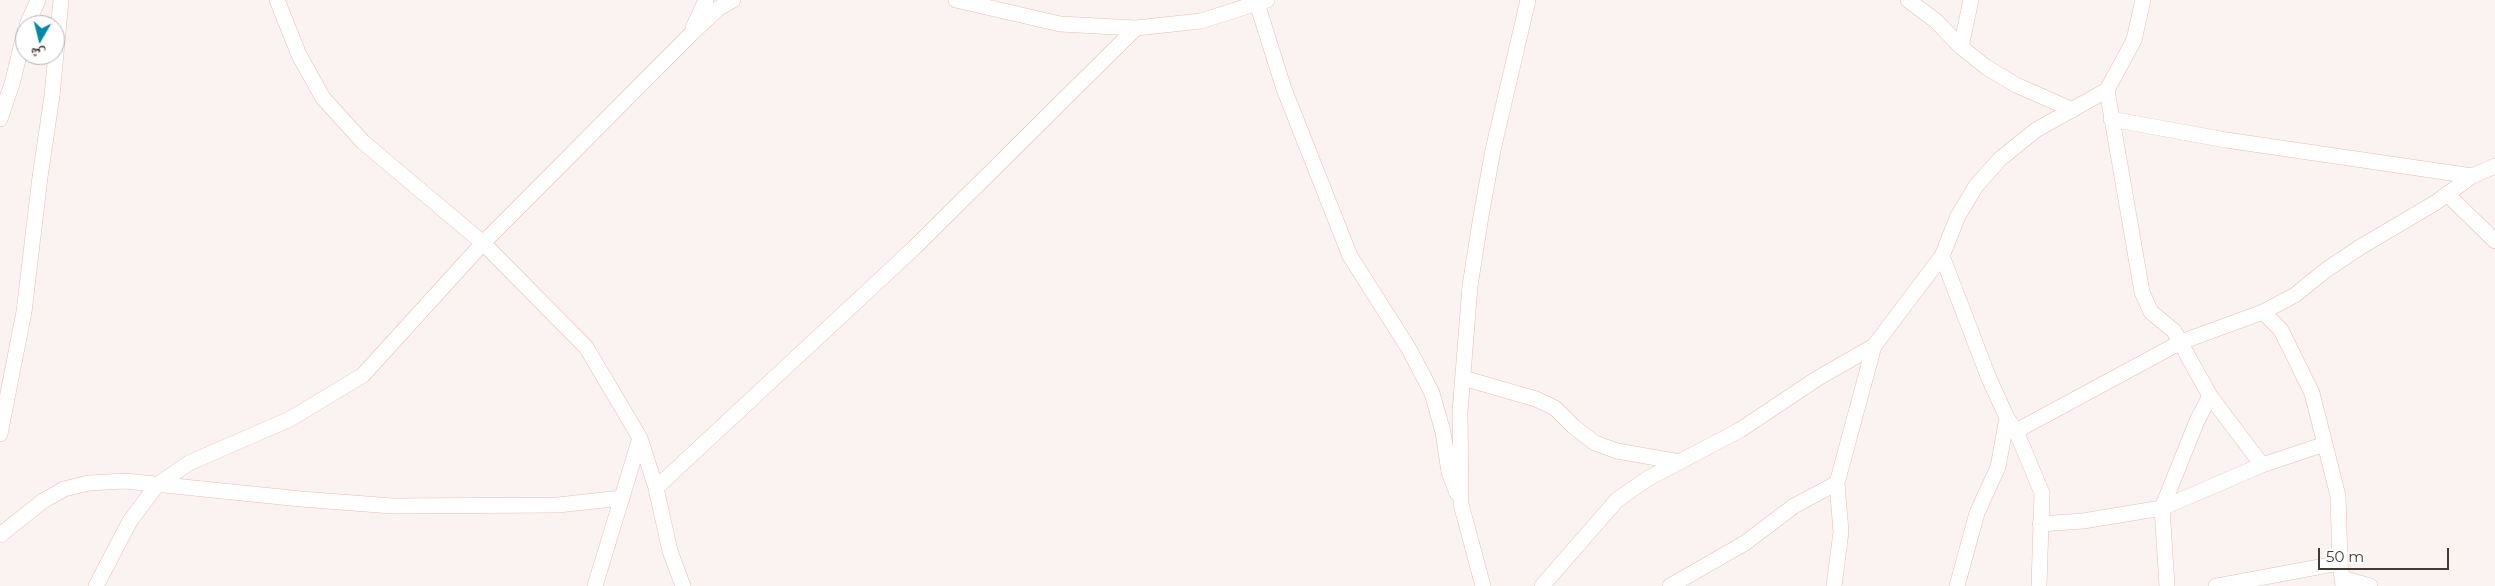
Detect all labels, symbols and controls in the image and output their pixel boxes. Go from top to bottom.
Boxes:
north arrow [15,15,65,65]
text: ش [29,44,47,64]
scale bar [2320,538,2451,570]
text: 50 m [2326,547,2364,566]

